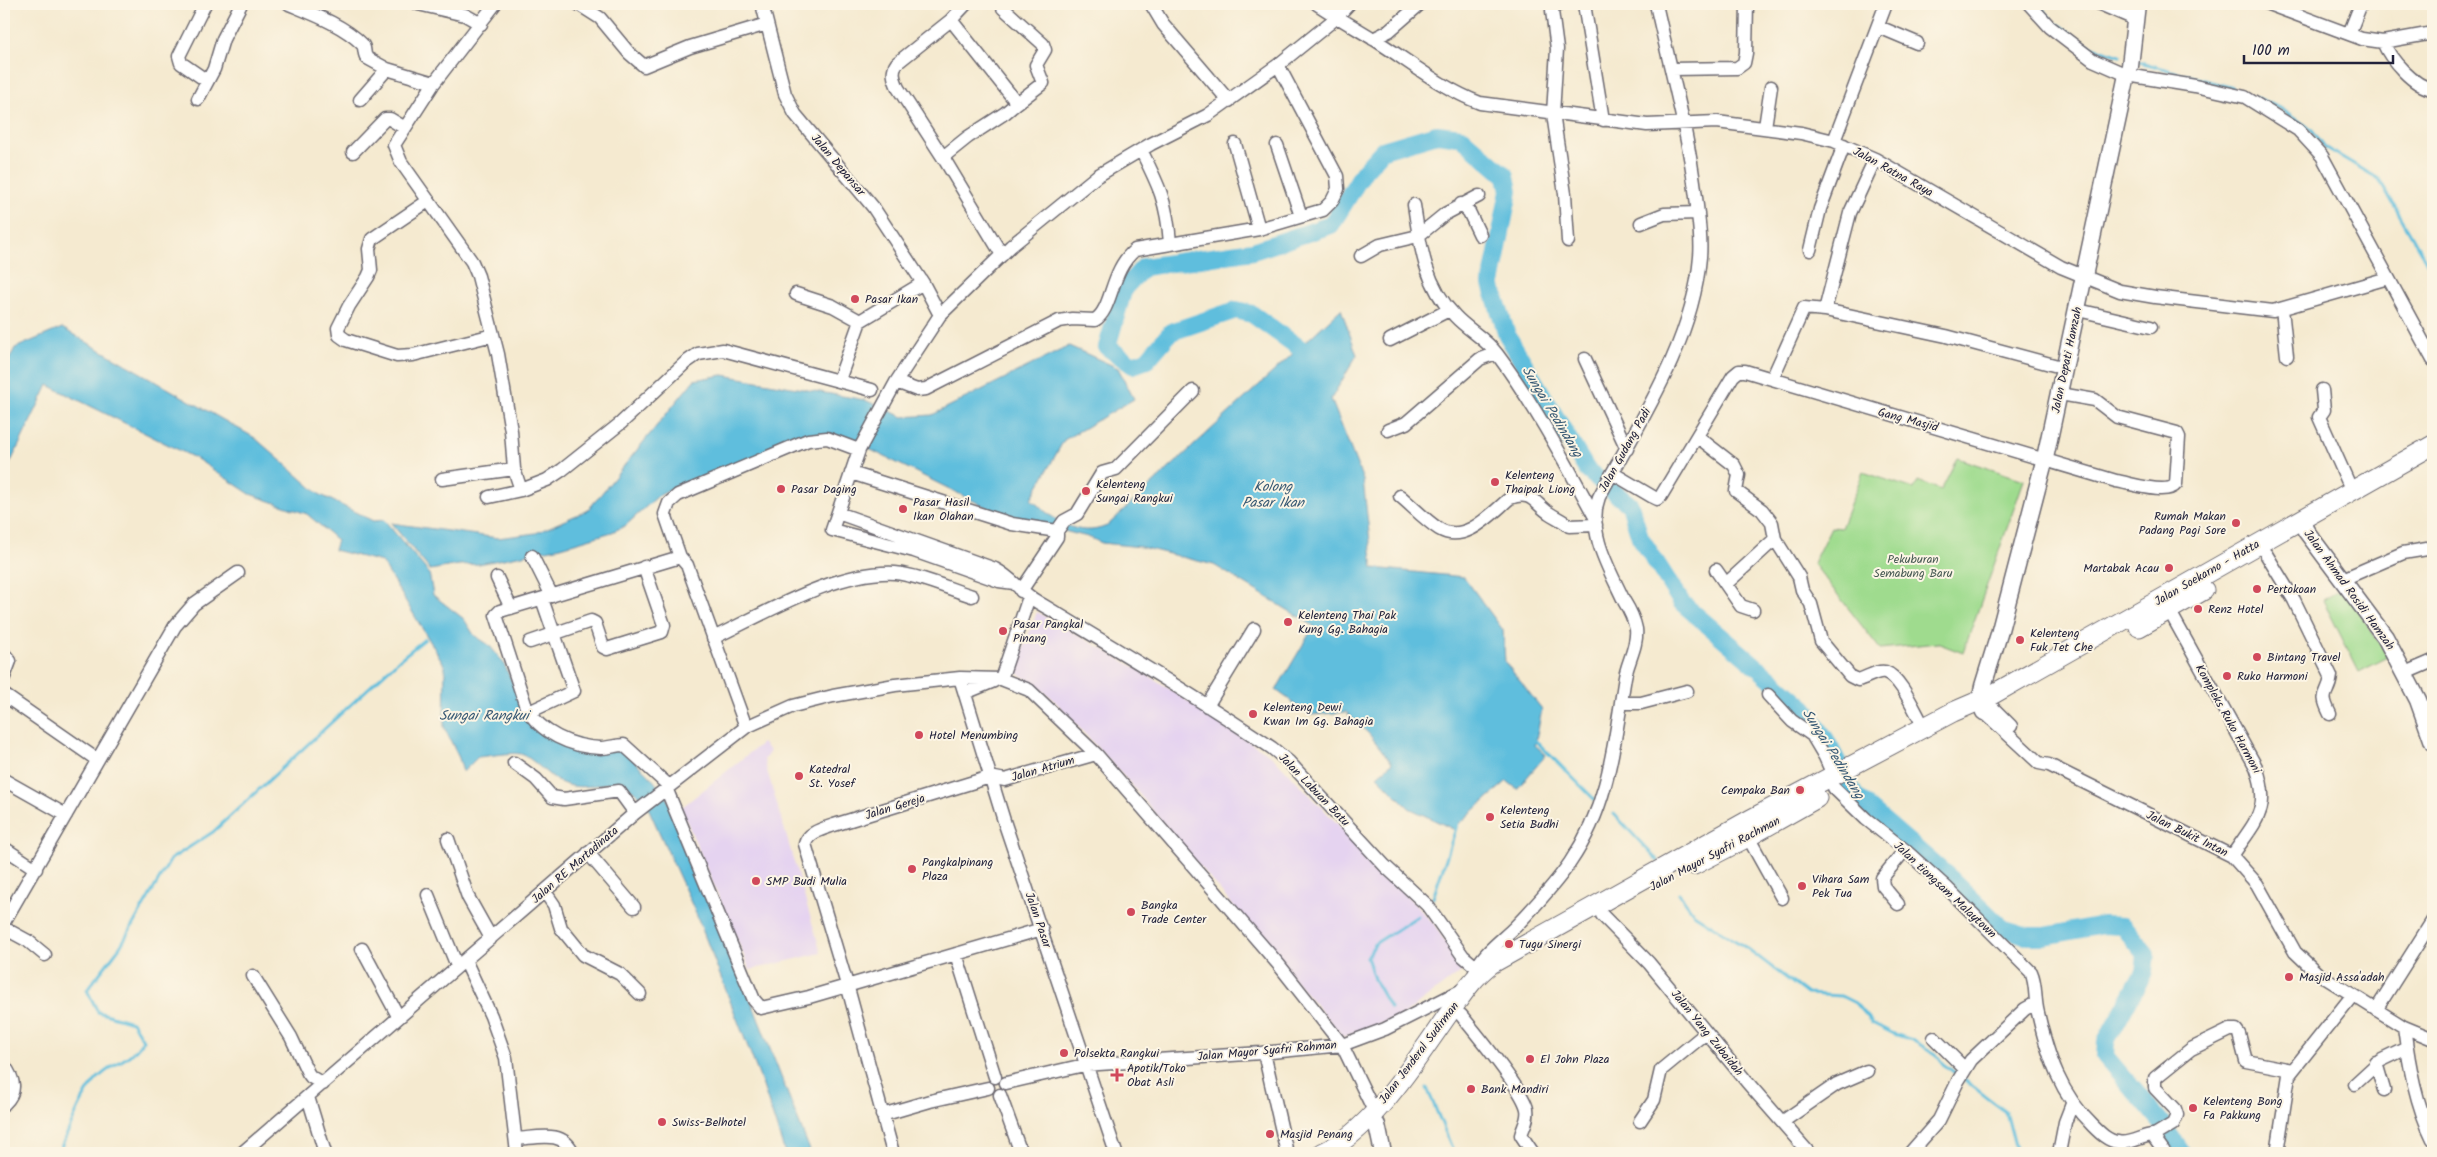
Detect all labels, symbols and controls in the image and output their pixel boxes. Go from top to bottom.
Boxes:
scale bar [2244,32,2393,64]
text: 100 m [2252,39,2290,63]
street label: Jalan Depansar [806,130,871,201]
street label: Jalan Ratna Raya [1849,142,1937,202]
place label: Pasar Ikan [865,290,918,309]
marker: Pasar Ikan [849,293,861,305]
street label: Jalan Depati Hamzah [2046,305,2088,415]
water label: Sungai Pedindang [1516,362,1589,463]
street label: Jalan Gudang Padi [1594,403,1657,496]
street label: Gang Masjid [1876,403,1941,437]
place label: Kelenteng Thaipak Liong [1505,466,1575,499]
place label: Kelenteng Sungai Rangkui [1096,475,1174,508]
water label: Kolong Pasar Ikan [1242,476,1305,514]
marker: Kelenteng Thaipak Liong [1489,476,1501,488]
place label: Pasar Daging [791,480,857,499]
marker: Pasar Daging [775,483,787,495]
marker: Kelenteng Sungai Rangkui [1080,485,1092,497]
place label: Pasar Hasil Ikan Olahan [913,493,974,526]
marker: Pasar Hasil Ikan Olahan [897,503,909,515]
place label: Rumah Makan Padang Pagi Sore [2139,507,2227,540]
marker: Rumah Makan Padang Pagi Sore [2230,517,2242,529]
street label: Jalan Ahmad Rosidi Hamzah [2299,526,2399,654]
street label: Jalan Soekarno - Hatta [2151,535,2264,611]
park label: Pekuburan Semabung Baru [1874,550,1953,583]
place label: Martabak Acau [2083,559,2159,578]
marker: Martabak Acau [2163,562,2175,574]
place label: Pertokoan [2267,580,2316,599]
marker: Pertokoan [2251,583,2263,595]
place label: Renz Hotel [2208,600,2263,619]
marker: Renz Hotel [2192,603,2204,615]
place label: Kelenteng Thai Pak Kung Gg. Bahagia [1298,606,1396,639]
place label: Pasar Pangkal Pinang [1013,615,1083,648]
marker: Kelenteng Thai Pak Kung Gg. Bahagia [1282,616,1294,628]
place label: Kelenteng Fuk Tet Che [2030,624,2093,657]
marker: Pasar Pangkal Pinang [997,625,1009,637]
marker: Kelenteng Fuk Tet Che [2014,634,2026,646]
place label: Bintang Travel [2267,648,2341,667]
marker: Bintang Travel [2251,651,2263,663]
street label: Kompleks Ruko Harmoni [2190,661,2266,778]
place label: Ruko Harmoni [2237,667,2309,686]
marker: Ruko Harmoni [2221,670,2233,682]
place label: Kelenteng Dewi Kwan Im Gg. Bahagia [1263,698,1374,731]
water label: Sungai Pedindang [1796,704,1870,805]
water label: Sungai Rangkui [439,705,531,727]
marker: Kelenteng Dewi Kwan Im Gg. Bahagia [1247,708,1259,720]
place label: Hotel Menumbing [929,726,1018,745]
marker: Hotel Menumbing [913,729,925,741]
street label: Jalan Labuan Batu [1274,749,1354,831]
street label: Jalan Atrium [1009,751,1077,787]
place label: Katedral St. Yosef [809,760,857,793]
marker: Katedral St. Yosef [793,770,805,782]
place label: Cempaka Ban [1721,781,1790,800]
marker: Cempaka Ban [1794,784,1806,796]
street label: Jalan Gereja [863,789,928,825]
place label: Kelenteng Setia Budhi [1500,801,1560,834]
street label: Jalan Bukit Intan [2143,806,2231,862]
marker: Kelenteng Setia Budhi [1484,811,1496,823]
street label: Jalan Mayor Syafri Rachman [1646,811,1784,897]
street label: Jalan RE Martadinata [527,821,623,908]
street label: Jalan tiongsam Malaytown [1889,837,2001,943]
place label: Pangkalpinang Plaza [922,853,993,886]
marker: Pangkalpinang Plaza [906,863,918,875]
place label: Vihara Sam Pek Tua [1812,870,1870,903]
place label: SMP Budi Mulia [766,872,847,891]
marker: SMP Budi Mulia [750,875,762,887]
marker: Vihara Sam Pek Tua [1796,880,1808,892]
street label: Jalan Pasar [1020,890,1057,951]
place label: Bangka Trade Center [1141,896,1207,929]
marker: Bangka Trade Center [1125,906,1137,918]
place label: Tugu Sinergi [1519,935,1582,954]
marker: Tugu Sinergi [1503,938,1515,950]
place label: Masjid Assa'adah [2299,968,2384,987]
marker: Masjid Assa'adah [2283,971,2295,983]
street label: Jalan Yang Zubaidah [1666,986,1748,1080]
street label: Jalan Jenderal Sudirman [1374,998,1464,1108]
street label: Jalan Mayor Syafri Rahman [1196,1035,1338,1067]
place label: Polsekta Rangkui [1074,1044,1160,1063]
marker: Polsekta Rangkui [1058,1047,1070,1059]
place label: El John Plaza [1540,1050,1610,1069]
marker: El John Plaza [1524,1053,1536,1065]
place label: Apotik/Toko Obat Asli [1127,1059,1186,1092]
marker: Apotik/Toko Obat Asli [1111,1069,1123,1081]
place label: Bank Mandiri [1481,1080,1549,1099]
marker: Bank Mandiri [1465,1083,1477,1095]
place label: Kelenteng Bong Fa Pakkung [2203,1092,2283,1125]
marker: Kelenteng Bong Fa Pakkung [2187,1102,2199,1114]
place label: Swiss-Belhotel [672,1113,746,1132]
marker: Swiss-Belhotel [656,1116,668,1128]
place label: Masjid Penang [1280,1125,1353,1144]
marker: Masjid Penang [1264,1128,1276,1140]

